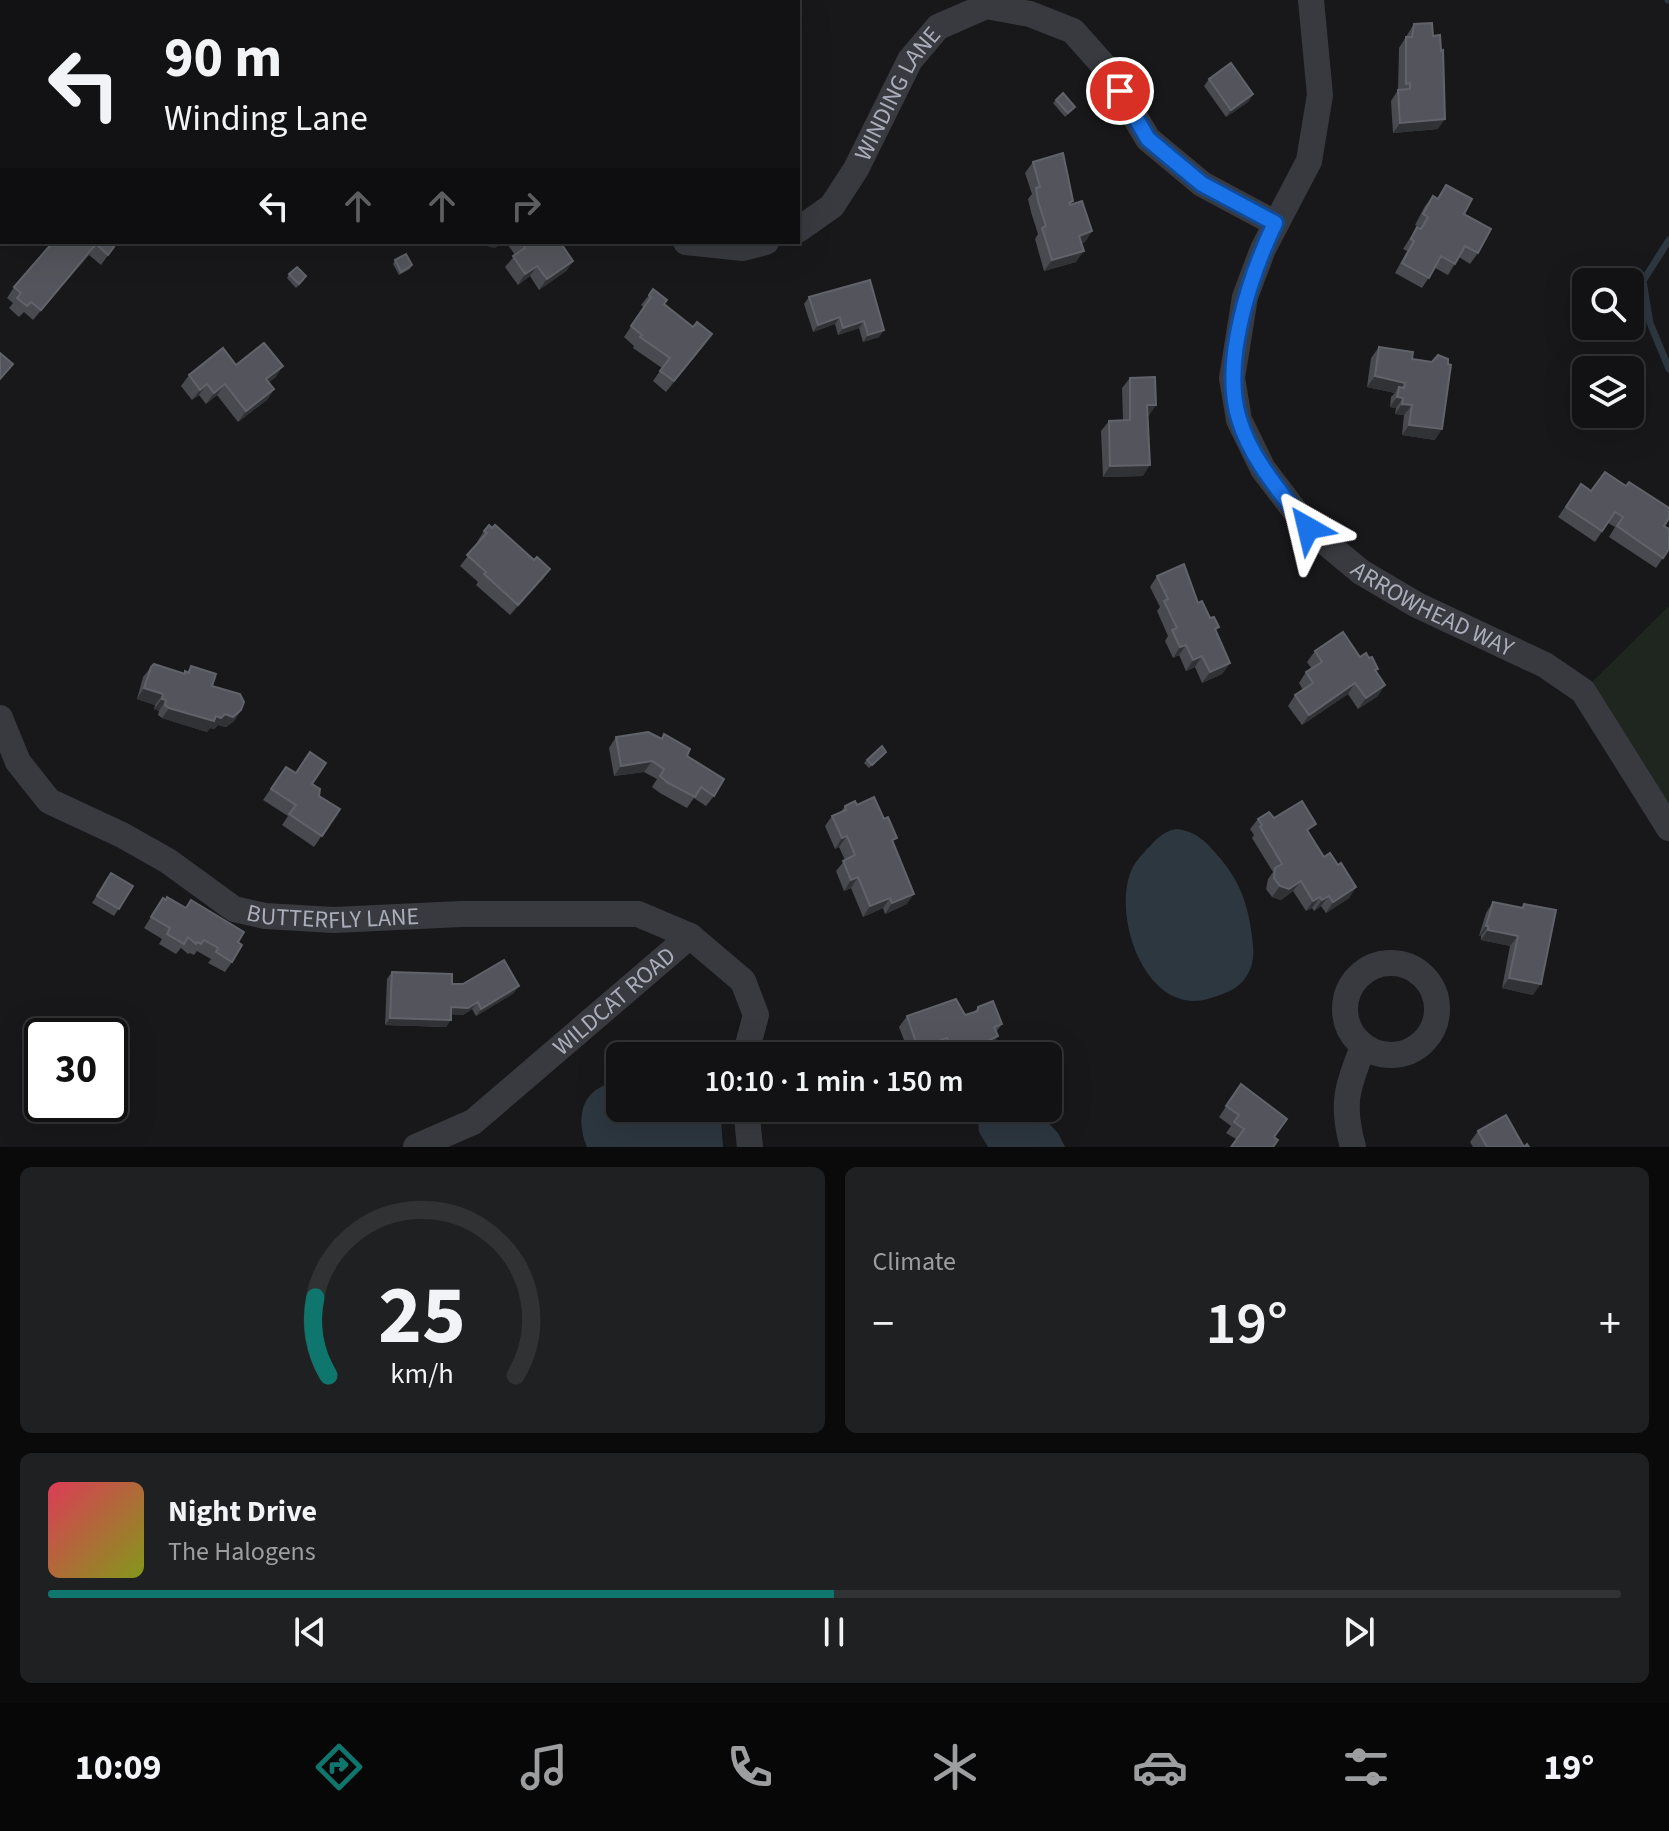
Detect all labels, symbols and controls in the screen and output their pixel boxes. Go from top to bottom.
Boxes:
street label: WINDING LANE [845,18,949,167]
text: 90 m [164,19,282,98]
icon: left [32,32,136,136]
pin [1086,57,1154,125]
icon: arrive [1098,69,1142,113]
text: Winding Lane [164,93,368,144]
icon: left [252,184,296,228]
icon: ahead [336,184,380,228]
icon: ahead [420,184,464,228]
icon: right [504,184,548,228]
map controls [1572,268,1644,428]
button: search [1572,268,1644,340]
button: layers [1572,356,1644,428]
position arrow [1266,486,1350,570]
street label: ARROWHEAD WAY [1343,553,1520,666]
street label: BUTTERFLY LANE [243,895,420,938]
street label: WILDCAT ROAD [545,938,683,1064]
speed limit sign: 30 [24,1018,128,1122]
text: 10:10 · 1 min · 150 m [704,1060,964,1103]
text: Climate [873,1243,956,1280]
text: 25 [378,1257,466,1375]
text: 19° [1206,1282,1288,1367]
text: − [873,1293,894,1356]
text: + [1599,1293,1621,1356]
text: km/h [391,1354,454,1394]
text: Night Drive [168,1490,317,1533]
text: The Halogens [168,1533,316,1570]
icon: previous [288,1610,332,1654]
icon: pause [812,1610,856,1654]
icon: next [1337,1610,1381,1654]
icon: directions [311,1739,367,1795]
icon: music [516,1739,572,1795]
icon: phone [722,1739,778,1795]
icon: climate [927,1739,983,1795]
icon: car [1132,1739,1188,1795]
icon: filters [1338,1739,1394,1795]
text: 10:09 [75,1742,162,1793]
text: 19° [1543,1742,1594,1793]

